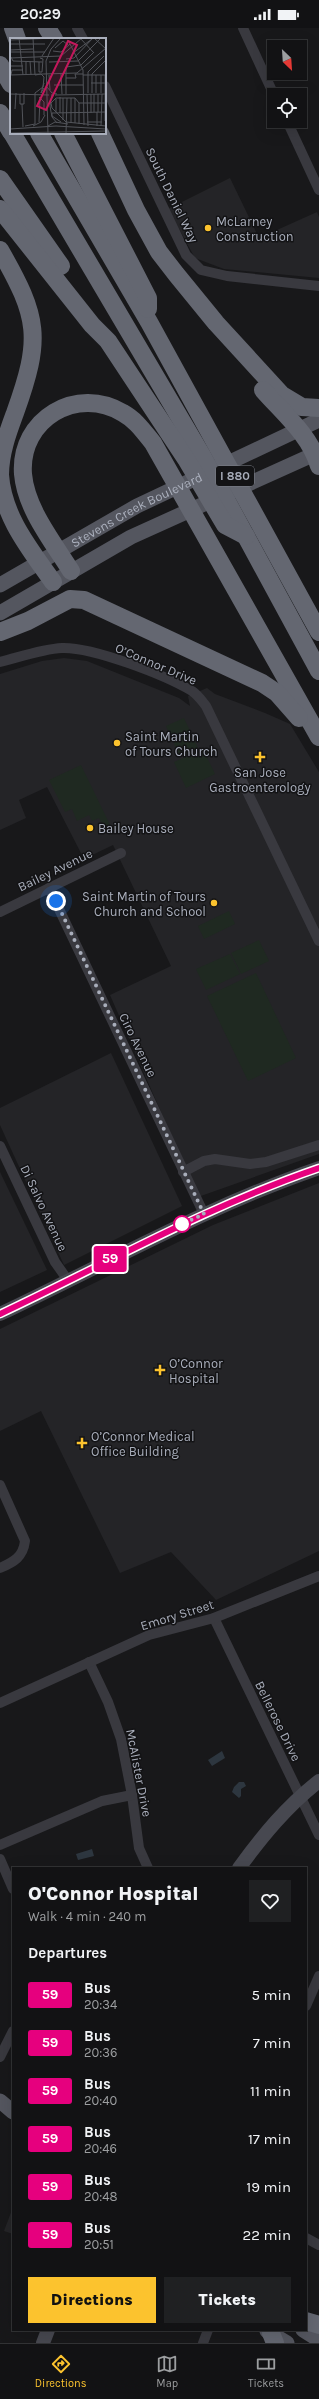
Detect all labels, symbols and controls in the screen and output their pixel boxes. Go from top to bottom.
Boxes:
text: 20:29 [20,5,61,23]
inset map [10,38,106,134]
north arrow [267,40,307,80]
map controls [267,40,307,128]
button: locate [267,88,307,128]
street label: South Daniel Way [142,145,202,245]
place label: McLarney Construction [216,214,294,244]
marker: McLarney Construction [203,223,213,233]
road number: I 880 [216,466,254,486]
street label: Stevens Creek Boulevard [68,469,204,550]
street label: O’Connor Drive [113,640,199,688]
place label: Saint Martin of Tours Church [125,729,218,759]
marker: Saint Martin of Tours Church [112,738,122,748]
marker: San Jose Gastroenterology [254,751,266,763]
place label: San Jose Gastroenterology [209,765,311,795]
place label: Bailey House [98,821,174,836]
marker: Bailey House [85,823,95,833]
street label: Bailey Avenue [15,845,95,895]
place label: Saint Martin of Tours Church and School [82,889,206,919]
your location [46,891,66,911]
marker: Saint Martin of Tours Church and School [209,898,219,908]
street label: Ciro Avenue [116,1010,160,1080]
street label: Di Salvo Avenue [17,1162,71,1254]
unlabelled marker [173,1215,191,1233]
line badge: 59 [92,1246,128,1272]
text: 59 [102,1250,118,1267]
place label: O’Connor Hospital [169,1356,223,1386]
marker: O’Connor Hospital [154,1364,166,1376]
place label: O’Connor Medical Office Building [91,1429,195,1459]
marker: O’Connor Medical Office Building [76,1437,88,1449]
street label: Emory Street [138,1597,216,1633]
street label: Bellerose Drive [252,1678,304,1764]
street label: McAlister Drive [123,1728,155,1819]
button: heart [249,1880,291,1922]
text: O'Connor Hospital [28,1883,199,1905]
text: Walk · 4 min · 240 m [28,1909,146,1924]
text: Departures [28,1944,107,1962]
text: Bus [84,1979,111,1997]
text: 59 [42,1986,58,2003]
text: 5 min [251,1986,291,2004]
text: 20:34 [84,1997,117,2012]
text: Bus [84,2027,111,2045]
text: 59 [42,2034,58,2051]
text: 7 min [253,2034,291,2052]
text: 20:36 [84,2045,117,2060]
text: Bus [84,2075,111,2093]
text: 59 [42,2082,58,2099]
text: 11 min [250,2082,291,2100]
text: 20:40 [84,2093,117,2108]
text: Bus [84,2123,111,2141]
text: 59 [42,2130,58,2147]
text: 17 min [248,2130,291,2148]
text: 20:46 [84,2141,117,2156]
text: Bus [84,2171,111,2189]
text: 59 [42,2178,58,2195]
text: 19 min [246,2178,291,2196]
text: 20:48 [84,2189,118,2204]
text: Bus [84,2219,111,2237]
text: 59 [42,2226,58,2243]
text: 22 min [242,2226,291,2244]
text: 20:51 [84,2237,114,2252]
button: Directions [28,2277,156,2323]
button: Tickets [164,2277,291,2323]
tab: Directions [35,2353,87,2390]
tab: Map [156,2353,178,2390]
tab: Tickets [248,2353,284,2390]

